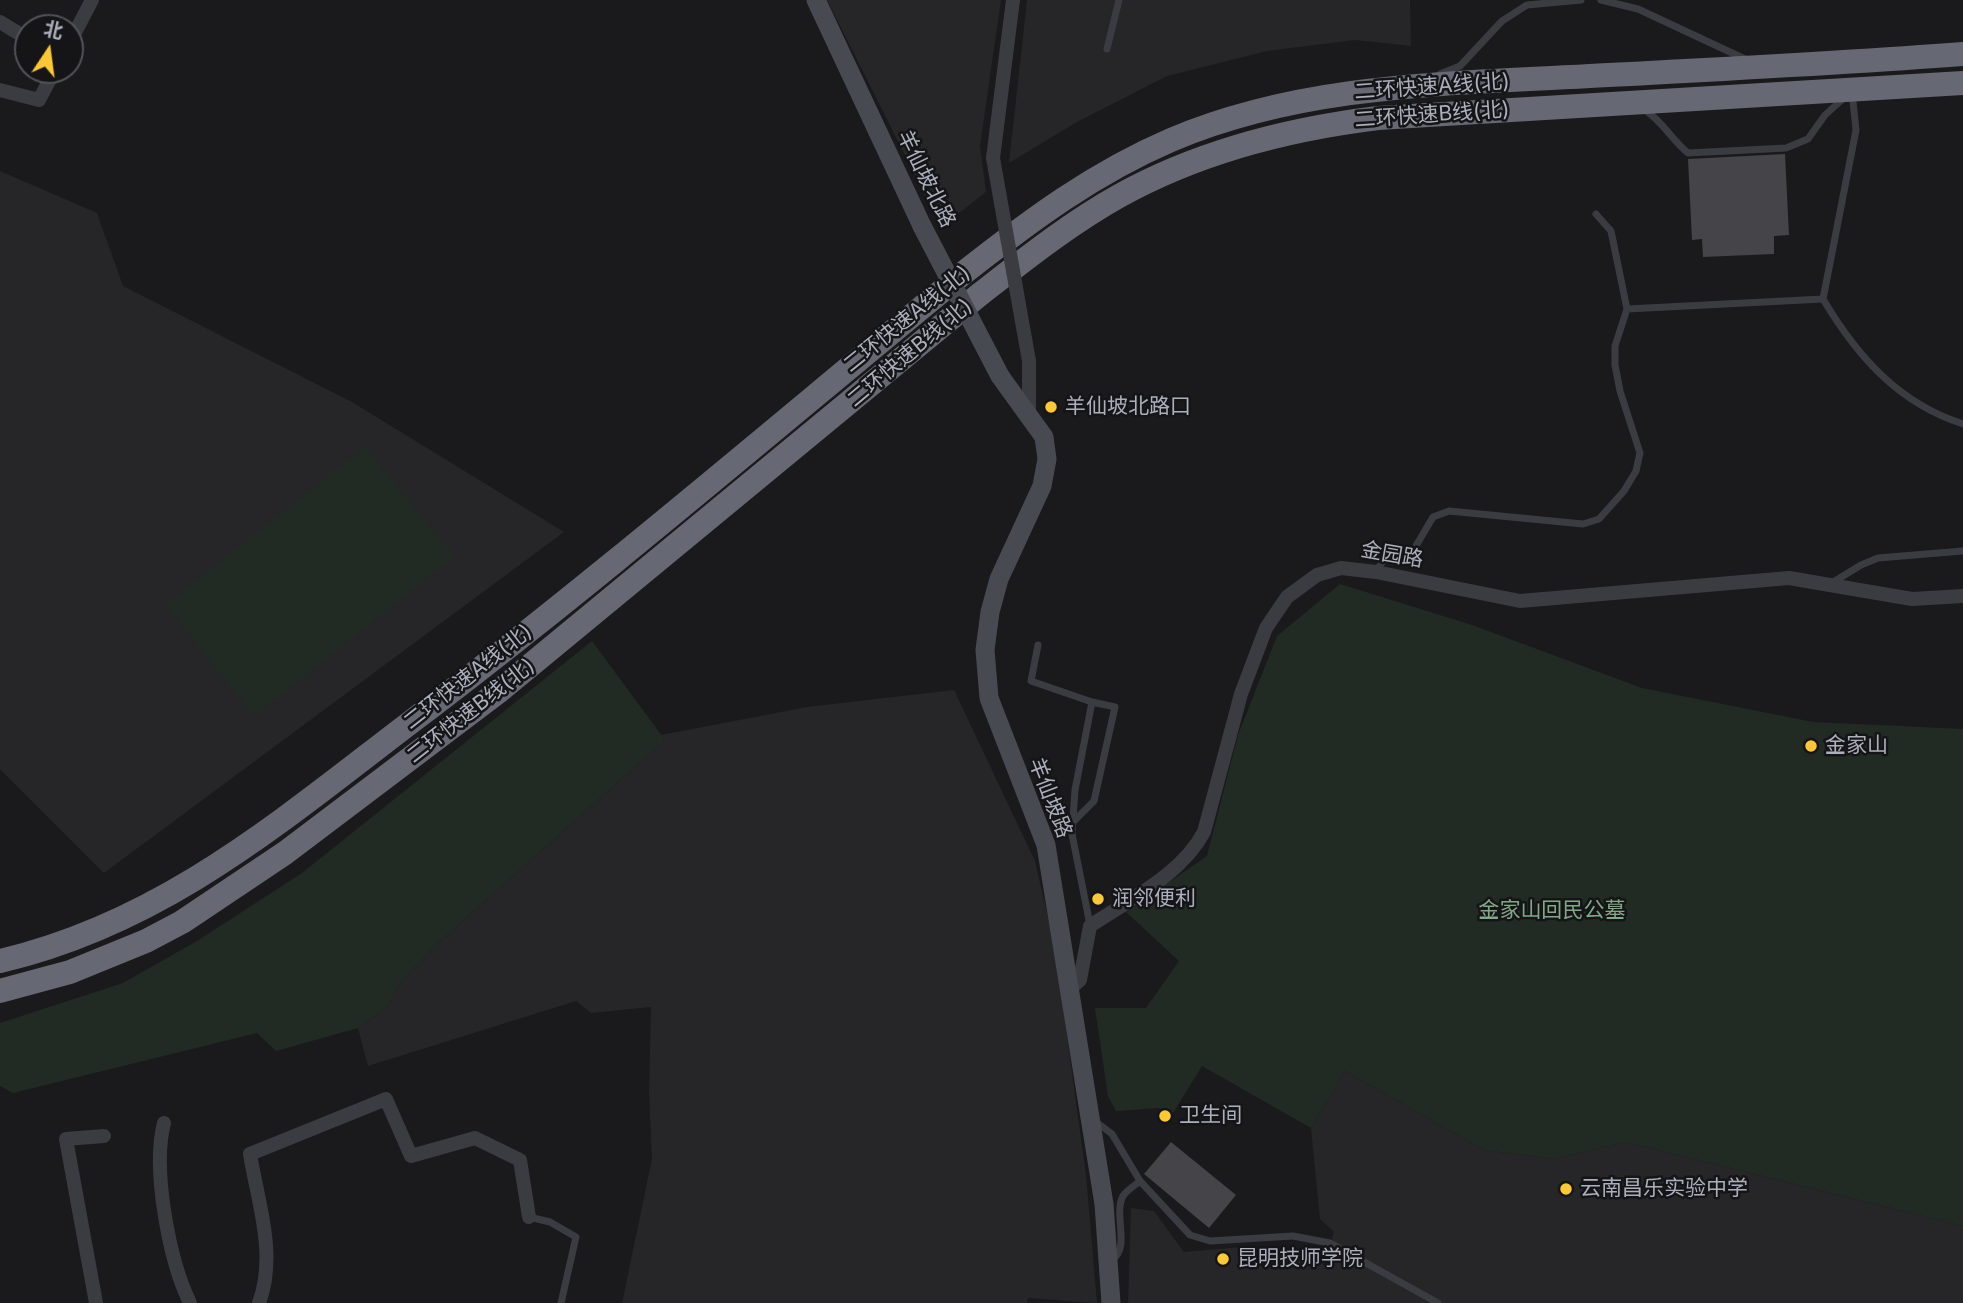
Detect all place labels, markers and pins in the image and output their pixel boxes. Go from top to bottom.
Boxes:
place label: 羊仙坡北路口 [1065,394,1191,420]
marker: 羊仙坡北路口 [1043,399,1059,415]
place label: 金家山 [1825,733,1888,759]
marker: 金家山 [1803,738,1819,754]
place label: 润邻便利 [1112,886,1196,912]
marker: 润邻便利 [1090,891,1106,907]
place label: 卫生间 [1179,1103,1242,1129]
marker: 卫生间 [1157,1108,1173,1124]
place label: 云南昌乐实验中学 [1580,1176,1748,1202]
marker: 云南昌乐实验中学 [1558,1181,1574,1197]
place label: 昆明技师学院 [1237,1246,1363,1272]
marker: 昆明技师学院 [1215,1251,1231,1267]

